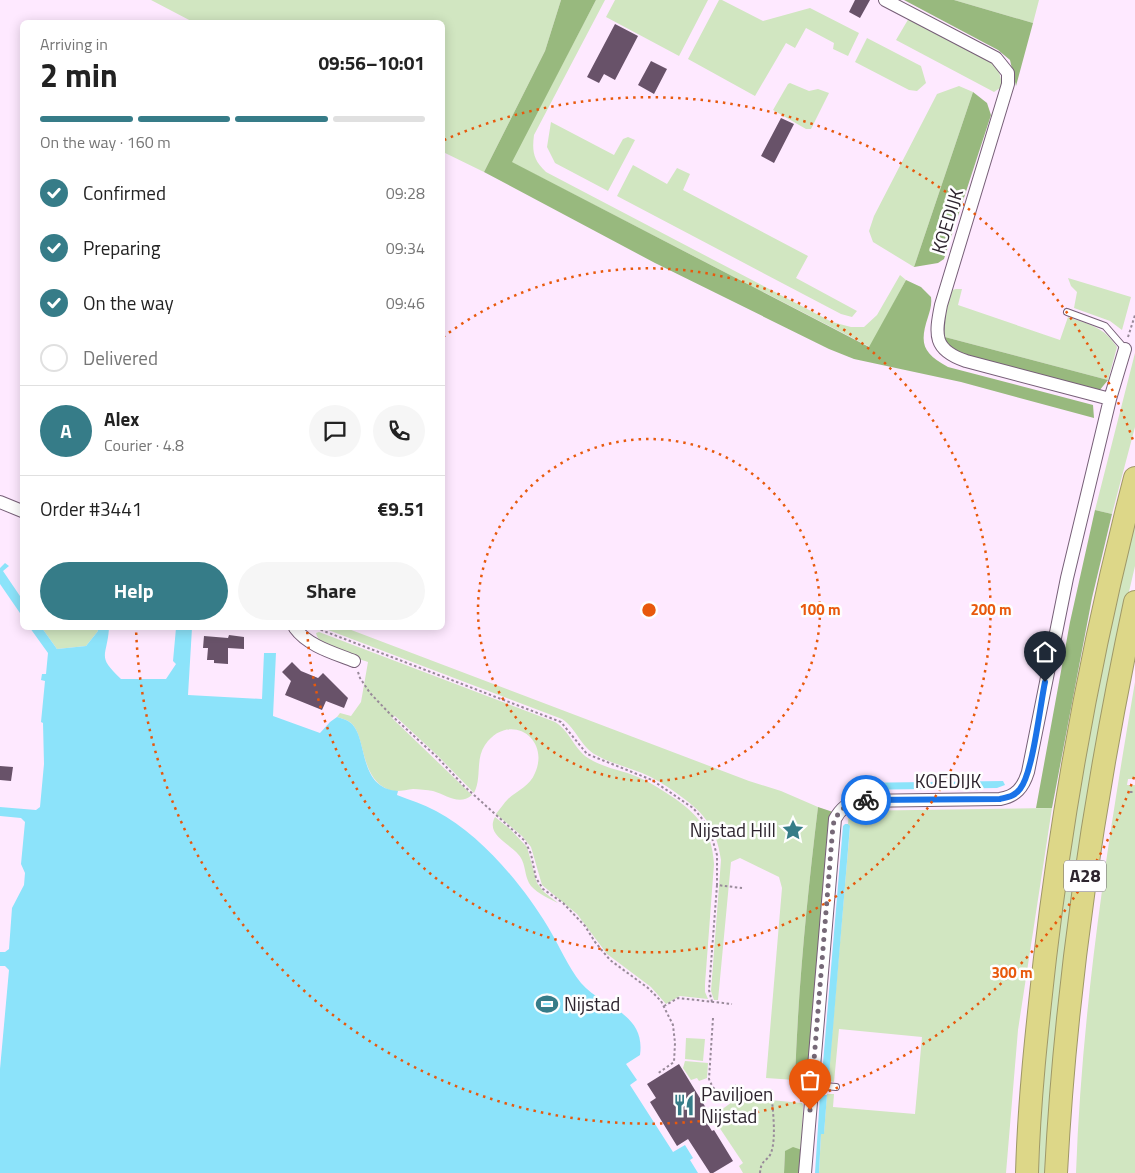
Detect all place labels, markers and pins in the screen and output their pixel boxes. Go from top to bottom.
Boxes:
centre of rings [640,601,658,619]
pin [1024,631,1066,682]
place label: Nijstad Hill [690,815,776,844]
place icon: Nijstad Hill [780,817,806,843]
place label: Nijstad [564,989,620,1018]
sports icon: Nijstad [534,991,560,1017]
pin [789,1059,831,1110]
place label: Paviljoen Nijstad [701,1079,773,1130]
restaurant icon: Paviljoen Nijstad [671,1092,697,1118]

